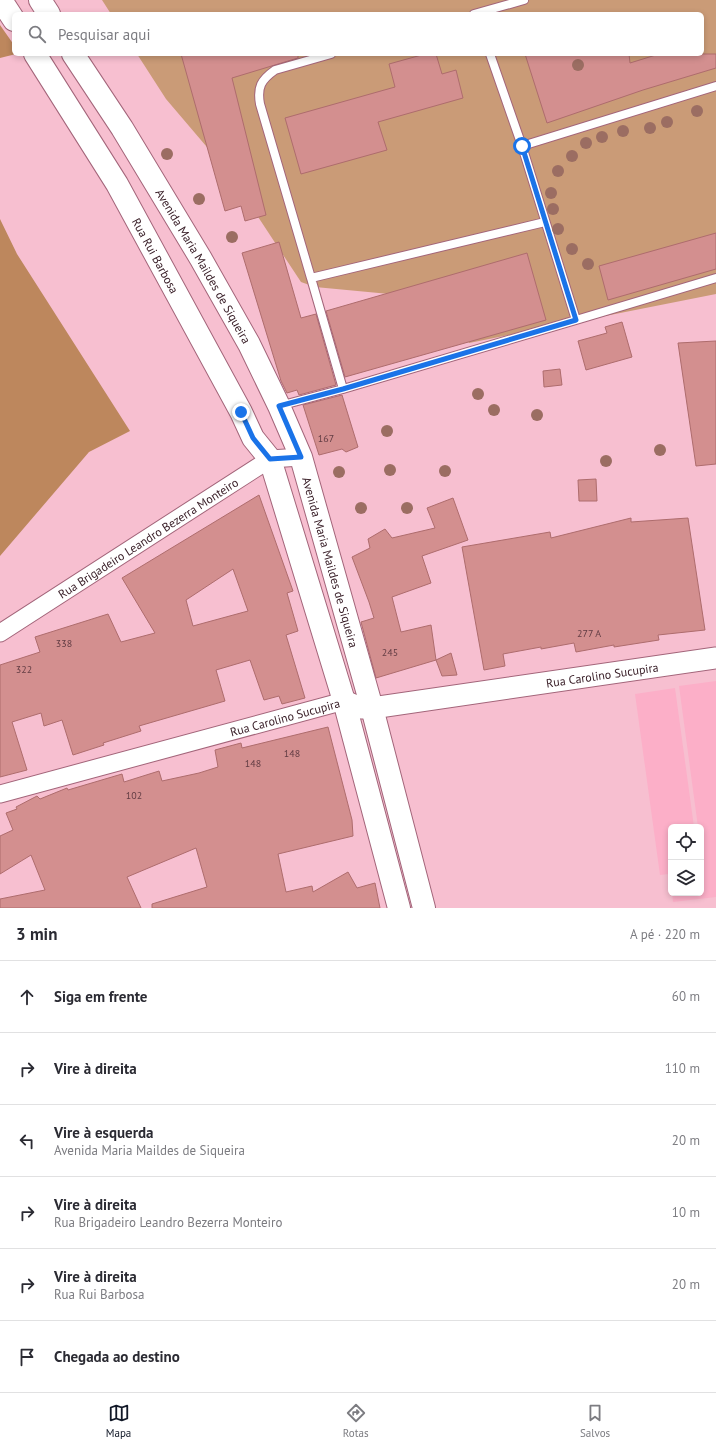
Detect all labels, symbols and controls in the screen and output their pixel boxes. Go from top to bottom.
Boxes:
search box [12,12,704,56]
icon: search [26,23,48,45]
text: Pesquisar aqui [58,25,150,44]
route start [513,137,531,155]
street label: Avenida Maria Maildes de Siqueira [153,186,255,346]
street label: Rua Rui Barbosa [129,215,182,296]
route end [232,403,250,421]
house number: 167 [318,432,334,445]
street label: Rua Brigadeiro Leandro Bezerra Monteiro [55,474,241,601]
street label: Avenida Maria Maildes de Siqueira [299,475,362,649]
house number: 277 A [577,627,601,640]
house number: 338 [56,637,72,650]
house number: 245 [382,646,398,659]
street label: Rua Carolino Sucupira [545,659,659,690]
house number: 322 [16,663,32,676]
street label: Rua Carolino Sucupira [228,695,341,739]
house number: 148 [284,747,300,760]
house number: 148 [245,757,261,770]
house number: 102 [126,789,142,802]
map controls [668,824,704,896]
button: locate [668,824,704,860]
button: layers [668,860,704,896]
text: 3 min [16,923,57,945]
text: A pé · 220 m [630,926,700,943]
icon: ahead [16,986,38,1008]
text: Siga em frente [54,987,147,1006]
text: 60 m [672,988,700,1005]
icon: right [16,1058,38,1080]
text: Vire à direita [54,1059,137,1078]
text: 110 m [665,1060,700,1077]
text: Vire à esquerda [54,1123,153,1142]
icon: left [16,1130,38,1152]
text: 20 m [672,1132,700,1149]
text: Avenida Maria Maildes de Siqueira [54,1142,245,1159]
text: Vire à direita [54,1195,137,1214]
icon: right [16,1202,38,1224]
text: 10 m [672,1204,700,1221]
text: Rua Brigadeiro Leandro Bezerra Monteiro [54,1214,283,1231]
text: Vire à direita [54,1267,137,1286]
icon: right [16,1274,38,1296]
text: 20 m [672,1276,700,1293]
text: Rua Rui Barbosa [54,1286,144,1303]
icon: arrive [16,1346,38,1368]
text: Chegada ao destino [54,1347,180,1366]
tab: Mapa [106,1402,131,1440]
tab: Rotas [343,1402,369,1440]
tab: Salvos [580,1402,610,1440]

